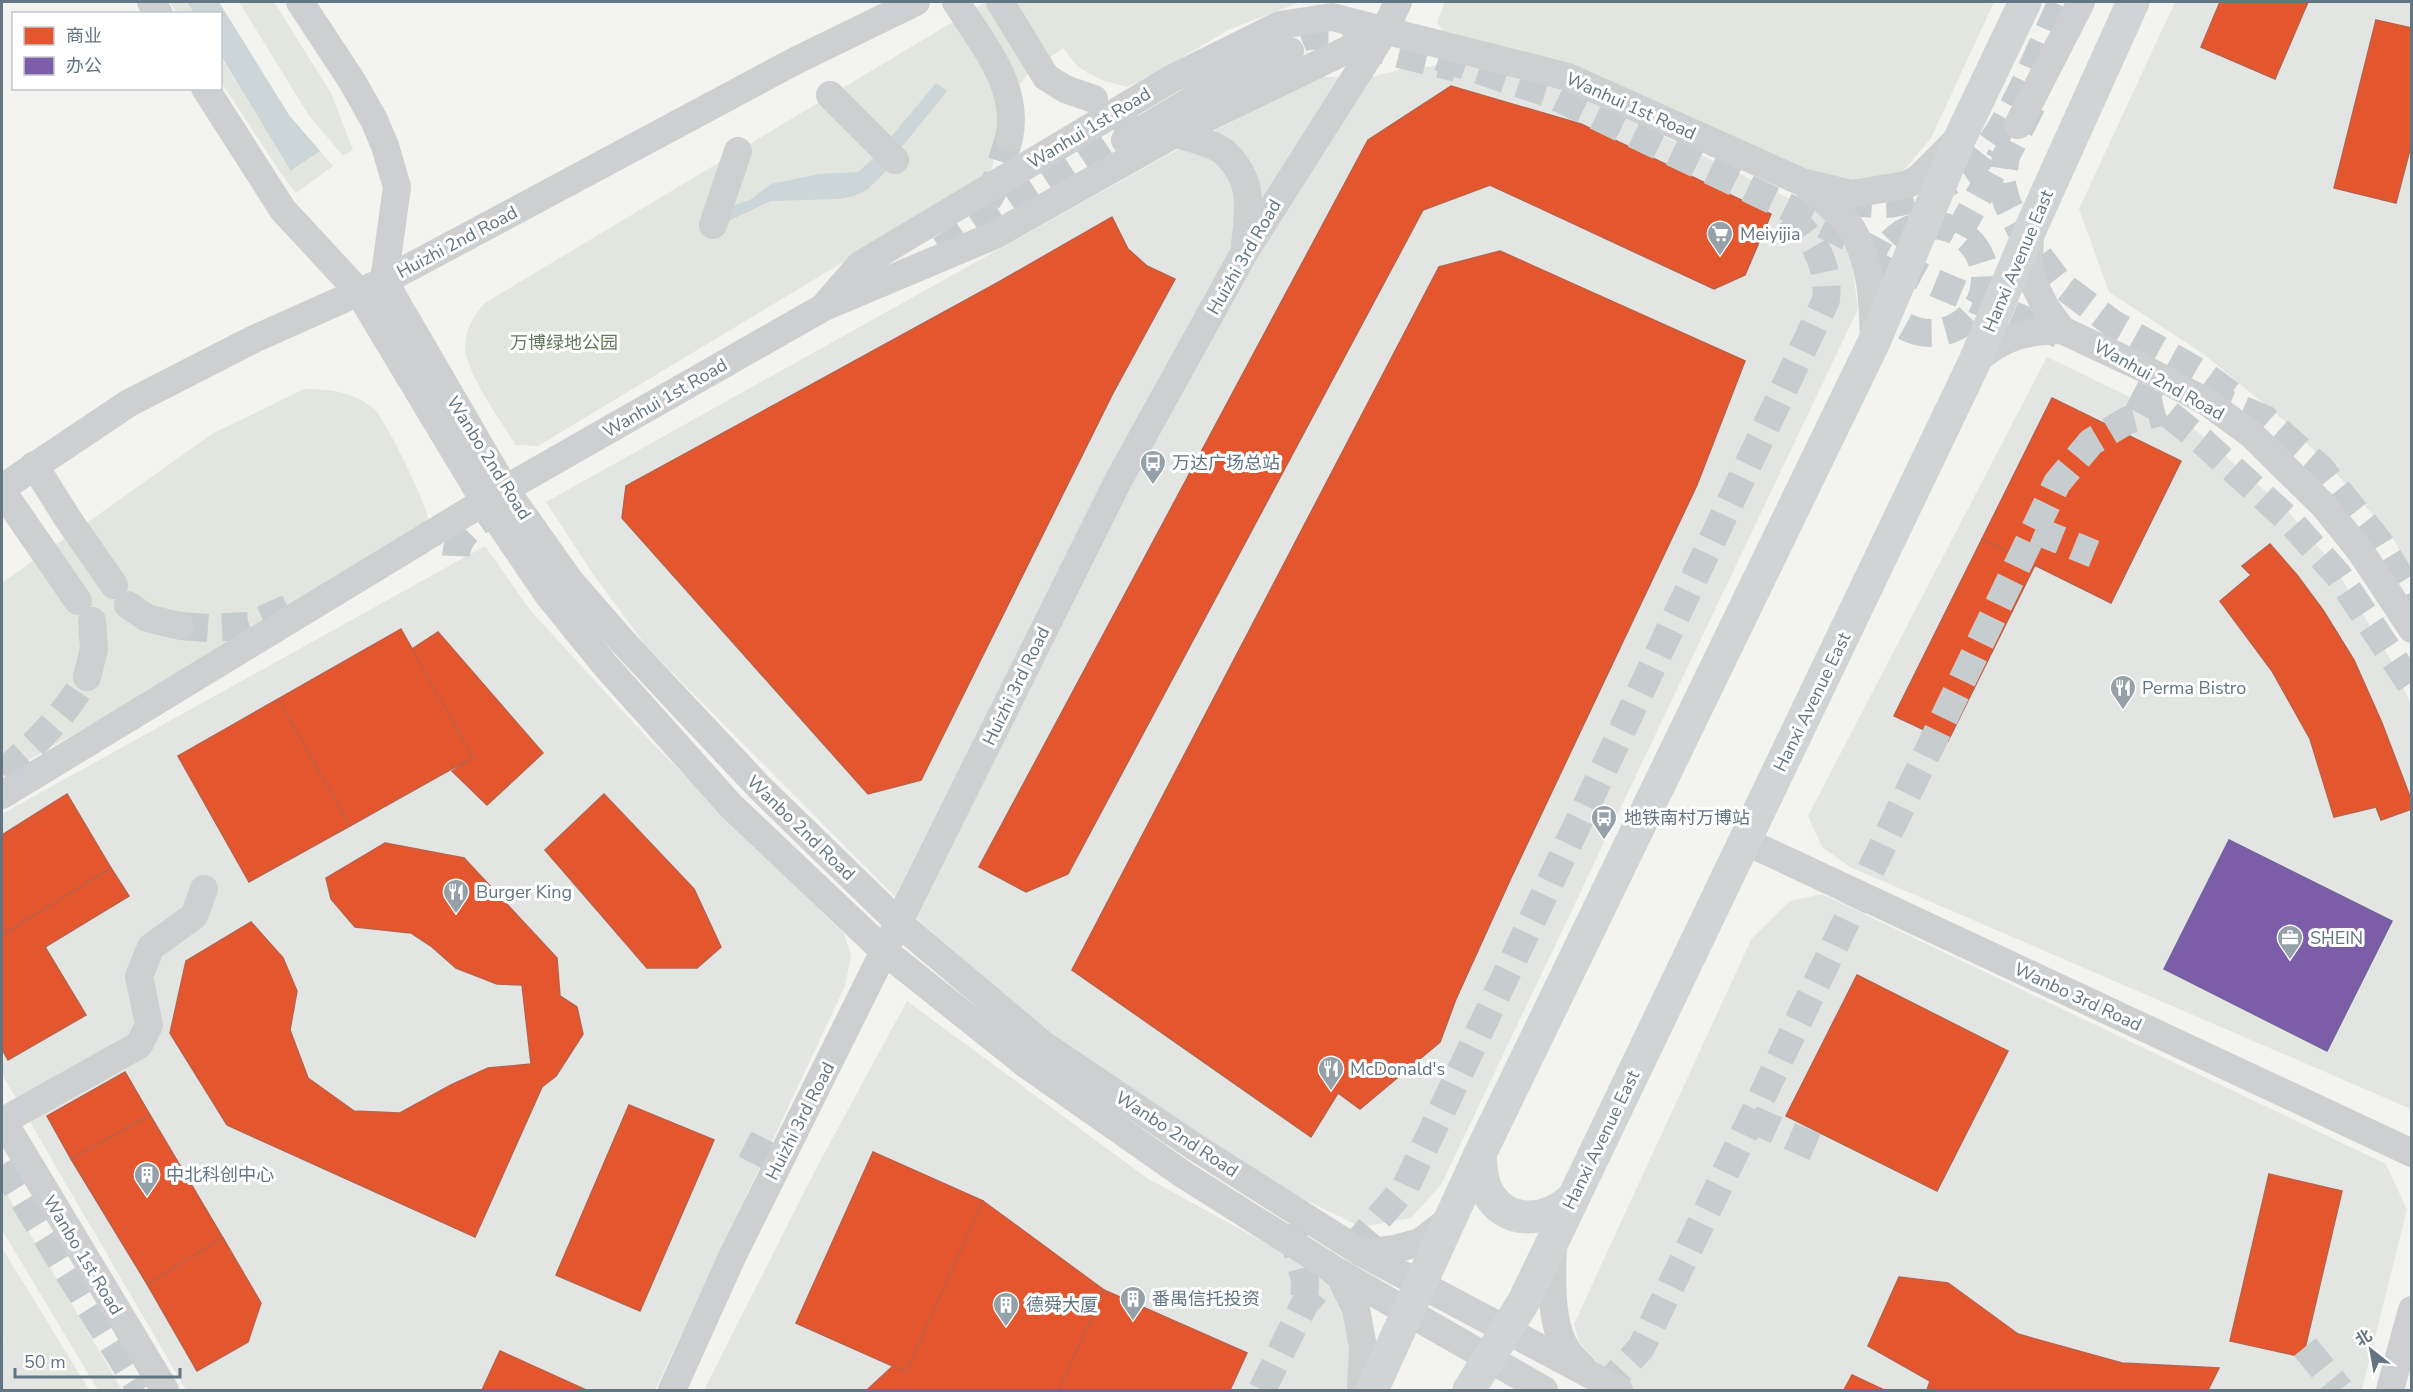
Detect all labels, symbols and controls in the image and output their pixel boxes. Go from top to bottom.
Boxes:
legend [12,12,222,90]
text: 商业 [66,24,102,48]
text: 办公 [66,54,102,78]
street label: Wanhui 1st Road [1562,67,1700,145]
street label: Wanhui 1st Road [1023,82,1155,174]
street label: Hanxi Avenue East [1977,186,2059,336]
street label: Huizhi 3rd Road [1201,195,1287,319]
street label: Huizhi 2nd Road [392,200,522,284]
supermarket icon: Meiyijia [1705,219,1735,257]
place label: Meiyijia [1740,222,1801,246]
park label: 万博绿地公园 [510,331,618,355]
street label: Wanhui 2nd Road [2089,334,2229,426]
street label: Wanhui 1st Road [598,353,732,443]
street label: Wanbo 2nd Road [441,392,537,524]
bus stop icon: 万达广场总站 [1138,448,1168,486]
place label: 万达广场总站 [1172,451,1280,475]
street label: Huizhi 3rd Road [977,623,1055,749]
street label: Hanxi Avenue East [1768,628,1856,776]
restaurant icon: Perma Bistro [2108,673,2138,711]
place label: Perma Bistro [2142,676,2246,700]
street label: Wanbo 2nd Road [742,770,860,886]
bus stop icon: 地铁南村万博站 [1589,803,1619,841]
place label: 地铁南村万博站 [1624,806,1750,830]
restaurant icon: Burger King [441,877,471,915]
place label: Burger King [476,880,572,904]
office icon: SHEIN [2275,923,2305,961]
place label: SHEIN [2310,926,2363,950]
street label: Wanbo 3rd Road [2010,957,2146,1037]
restaurant icon: McDonald's [1316,1054,1346,1092]
place label: McDonald's [1350,1057,1445,1081]
street label: Huizhi 3rd Road [760,1058,840,1184]
street label: Hanxi Avenue East [1557,1066,1645,1214]
street label: Wanbo 2nd Road [1111,1085,1243,1183]
building icon: 中北科创中心 [132,1160,162,1198]
place label: 中北科创中心 [166,1163,274,1187]
street label: Wanbo 1st Road [38,1191,128,1319]
building icon: 番禺信托投资 [1118,1284,1148,1322]
place label: 番禺信托投资 [1152,1287,1260,1311]
building icon: 德舜大厦 [991,1290,1021,1328]
place label: 德舜大厦 [1026,1293,1098,1317]
north arrow [2341,1320,2401,1380]
text: 北 [2351,1324,2376,1352]
scale bar [15,1341,180,1379]
text: 50 m [24,1350,66,1374]

